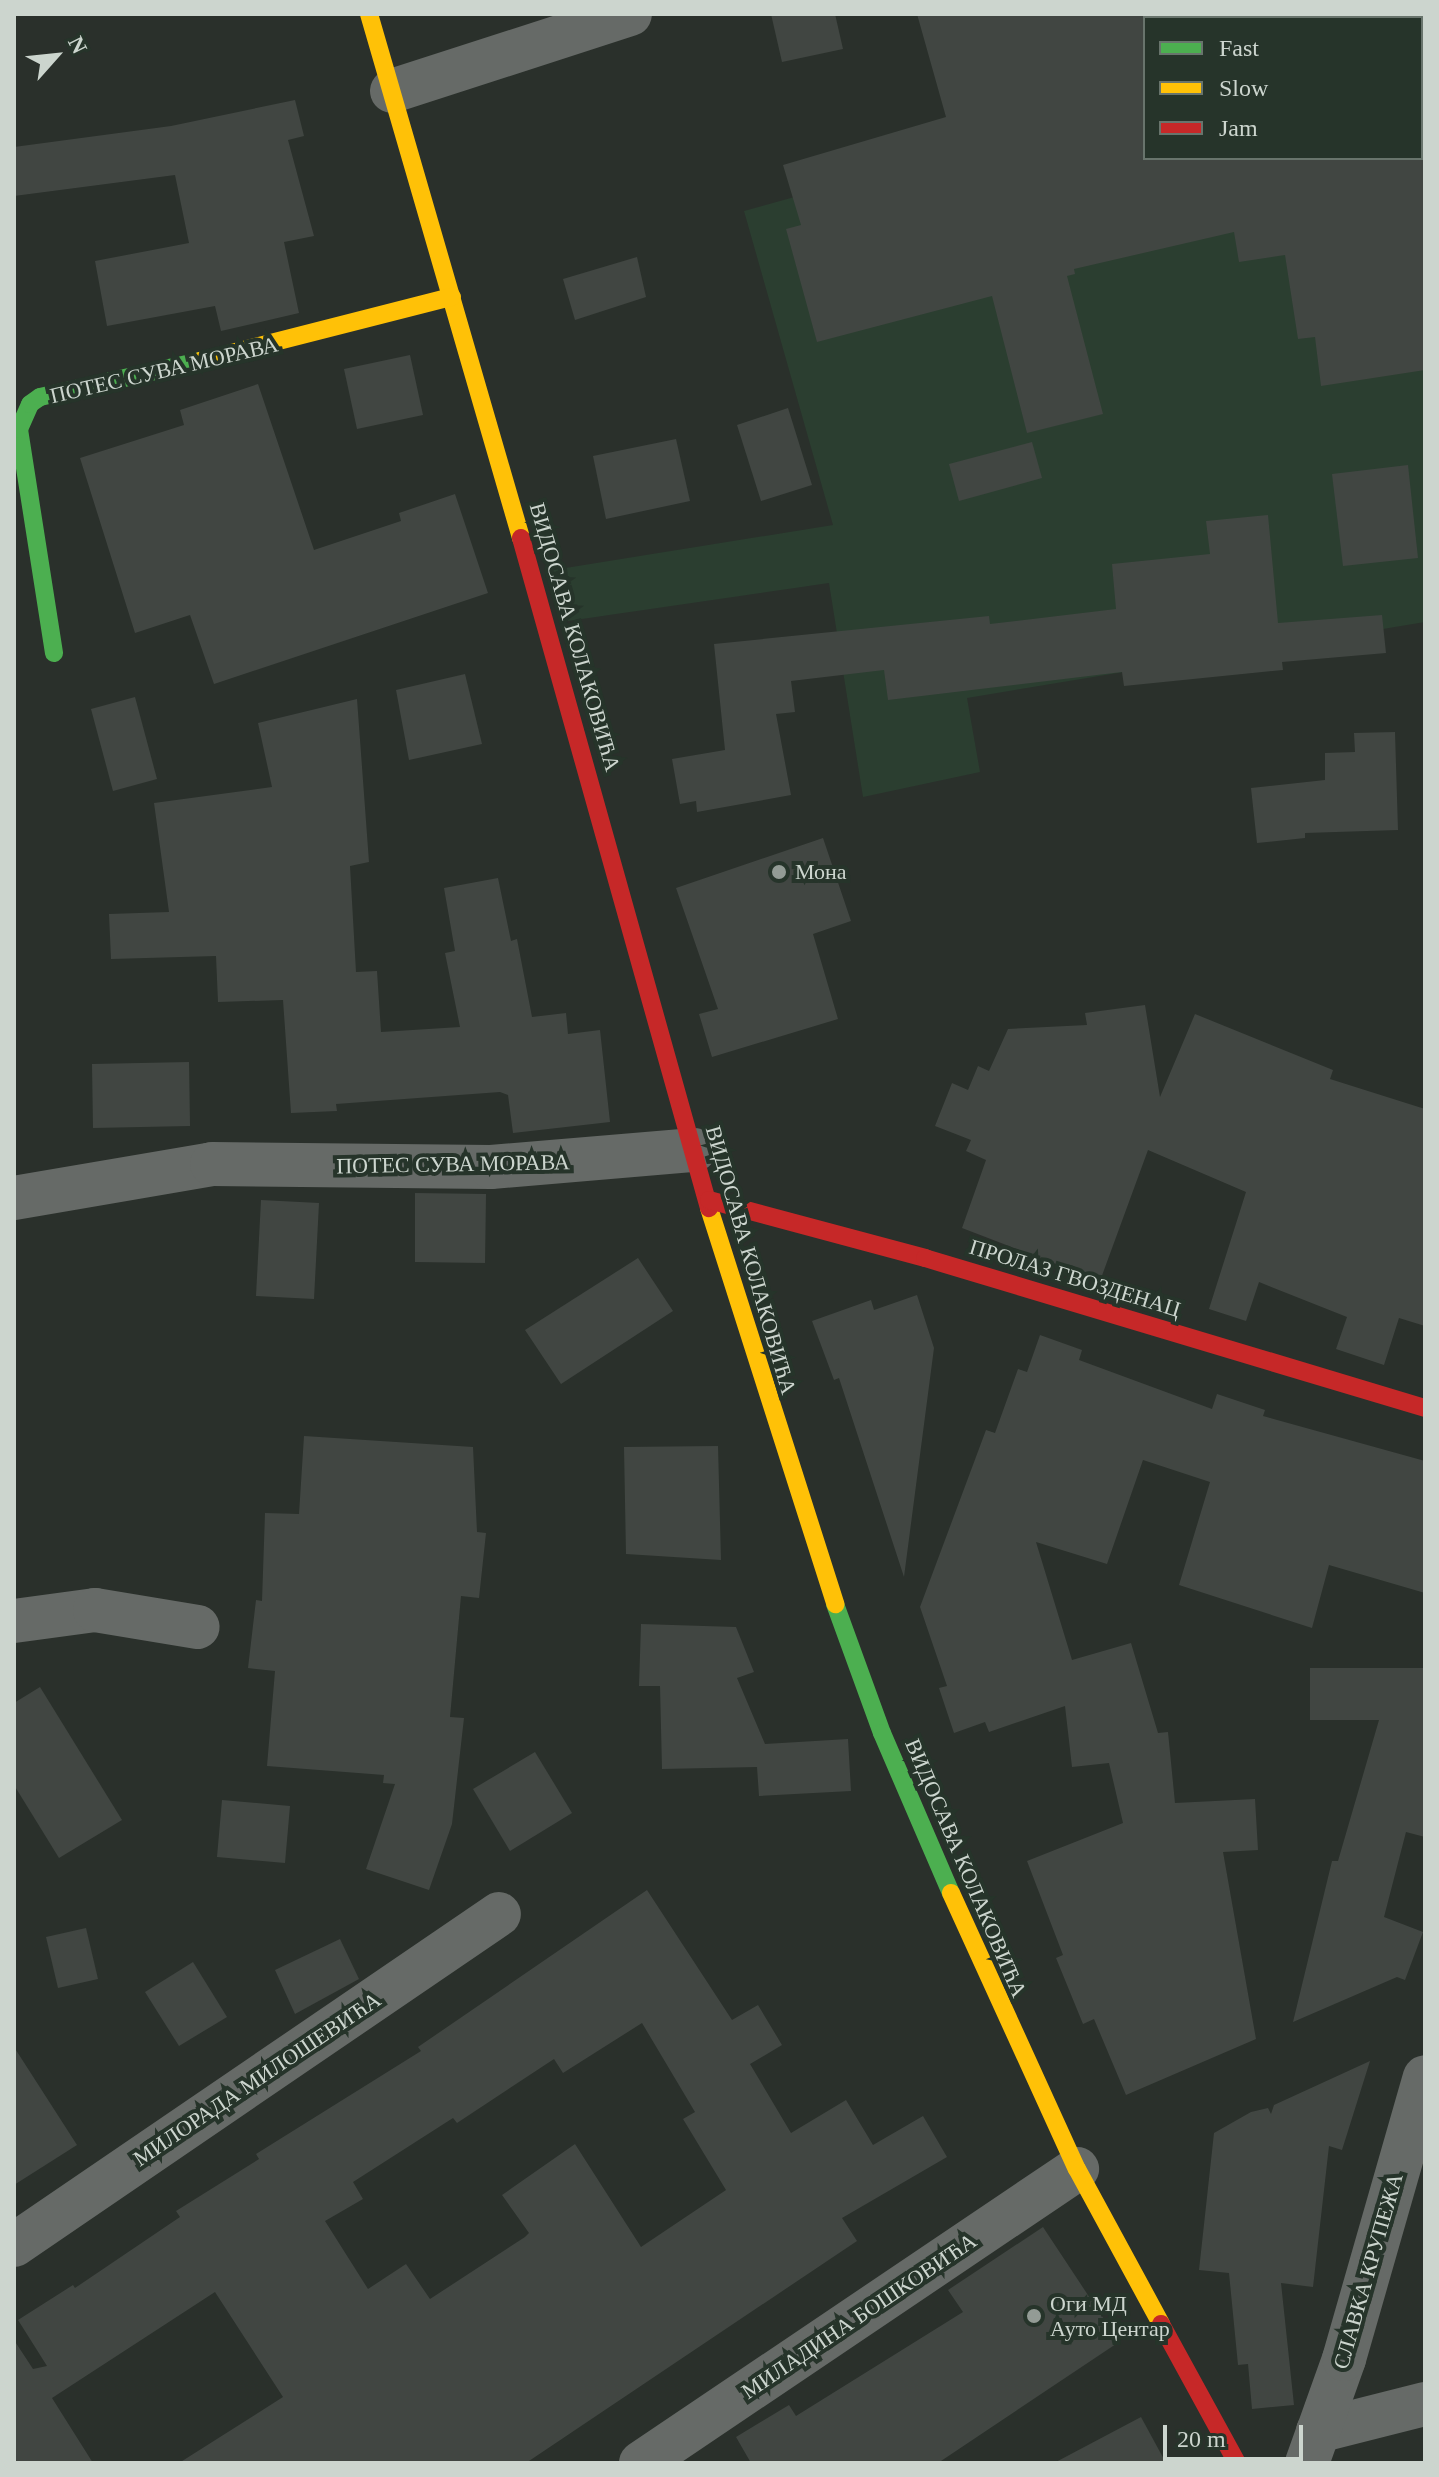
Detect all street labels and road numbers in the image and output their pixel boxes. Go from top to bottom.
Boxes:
street label: ПОТЕС СУВА МОРАВА [47,331,281,409]
street label: ВИДОСАВА КОЛАКОВИЋА [524,500,626,774]
street label: ВИДОСАВА КОЛАКОВИЋА [700,1123,802,1397]
street label: ПОТЕС СУВА МОРАВА [336,1149,570,1179]
street label: ПРОЛАЗ ГВОЗДЕНАЦ [966,1233,1184,1323]
street label: ВИДОСАВА КОЛАКОВИЋА [899,1735,1033,2001]
street label: МИЛОРАДА МИЛОШЕВИЋА [128,1986,386,2172]
street label: СЛАВКА КРУПЕЖА [1327,2170,1409,2372]
street label: МИЛАДИНА БОШКОВИЋА [736,2227,982,2405]

